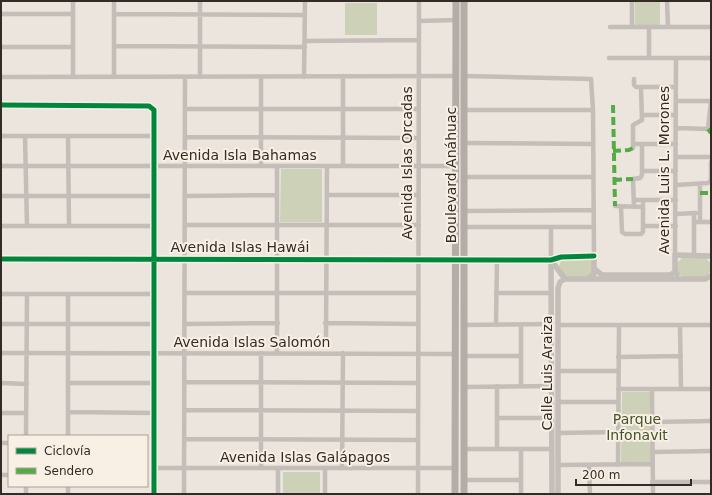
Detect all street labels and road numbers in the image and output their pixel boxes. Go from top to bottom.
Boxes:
street label: Avenida Islas Orcadas [399,86,415,240]
street label: Avenida Luis L. Morones [656,86,672,254]
street label: Boulevard Anáhuac [443,107,459,243]
street label: Avenida Isla Bahamas [163,147,317,163]
street label: Avenida Islas Hawái [171,239,310,255]
street label: Calle Luis Araiza [539,316,555,431]
street label: Avenida Islas Salomón [174,334,330,350]
street label: Avenida Islas Galápagos [220,449,390,465]

